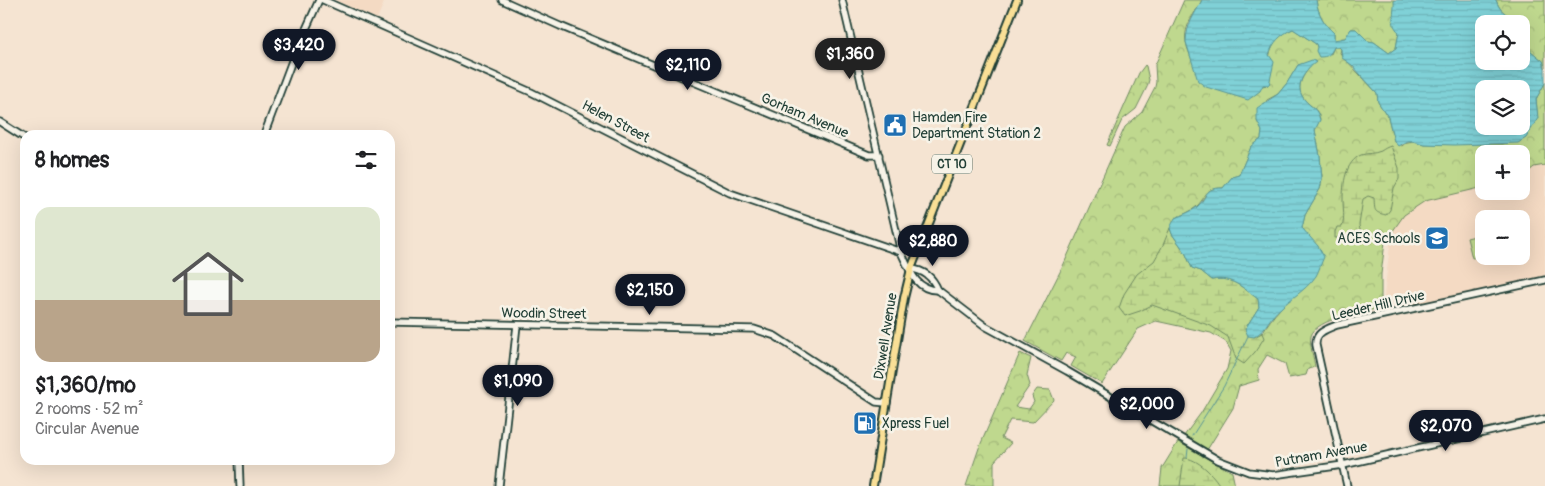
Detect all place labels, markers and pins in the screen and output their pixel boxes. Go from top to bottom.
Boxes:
pin: $3,420 [258,28,340,71]
pin: $1,360 [809,38,891,80]
pin: $2,110 [647,48,729,91]
place label: Hamden Fire Department Station 2 [912,109,1041,142]
public building icon: Hamden Fire Department Station 2 [882,112,908,138]
pin: $2,880 [892,224,974,267]
school or university icon: ACES Schools [1424,225,1450,251]
place label: ACES Schools [1337,230,1421,247]
pin: $2,150 [609,274,691,316]
pin: $1,090 [477,364,559,407]
pin: $2,000 [1106,388,1188,430]
fuel station icon: Xpress Fuel [852,410,878,436]
pin: $2,070 [1405,410,1487,452]
place label: Xpress Fuel [882,415,949,432]

